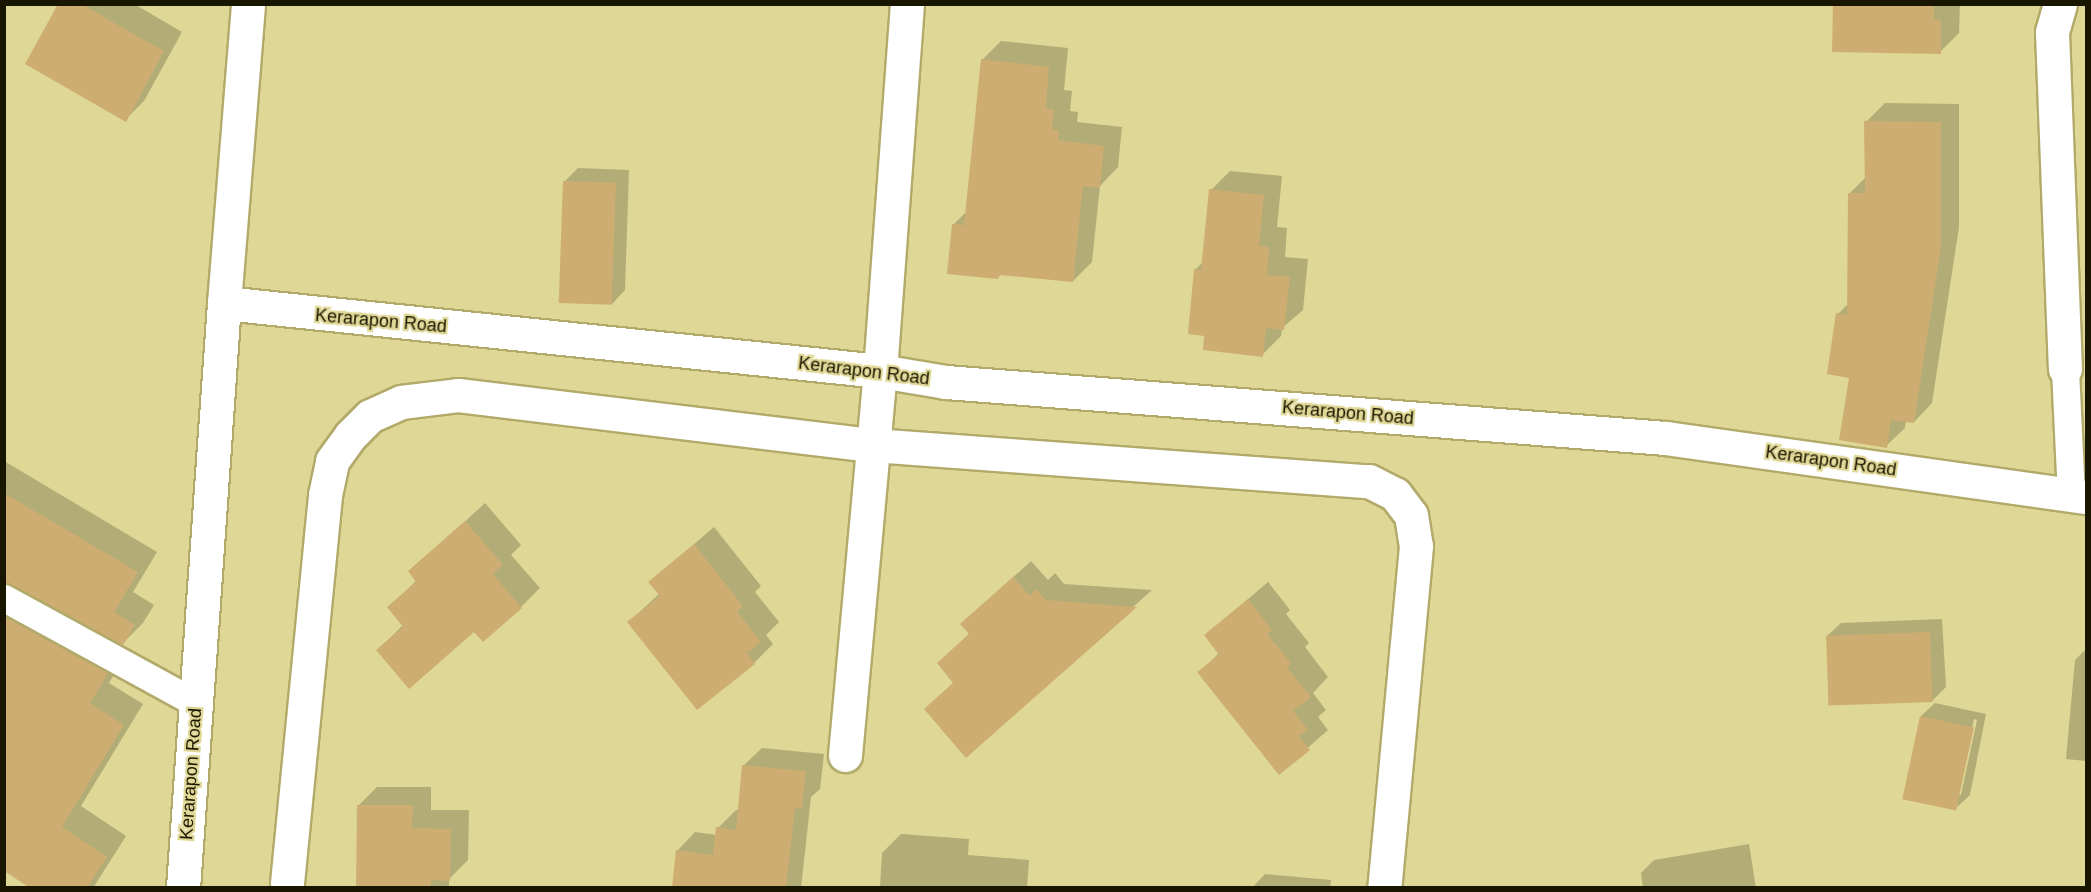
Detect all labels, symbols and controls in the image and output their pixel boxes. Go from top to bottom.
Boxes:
street label: Kerarapon Road [314,304,448,338]
street label: Kerarapon Road [797,352,931,390]
street label: Kerarapon Road [1281,396,1415,430]
street label: Kerarapon Road [1764,441,1898,481]
street label: Kerarapon Road [176,707,206,841]

